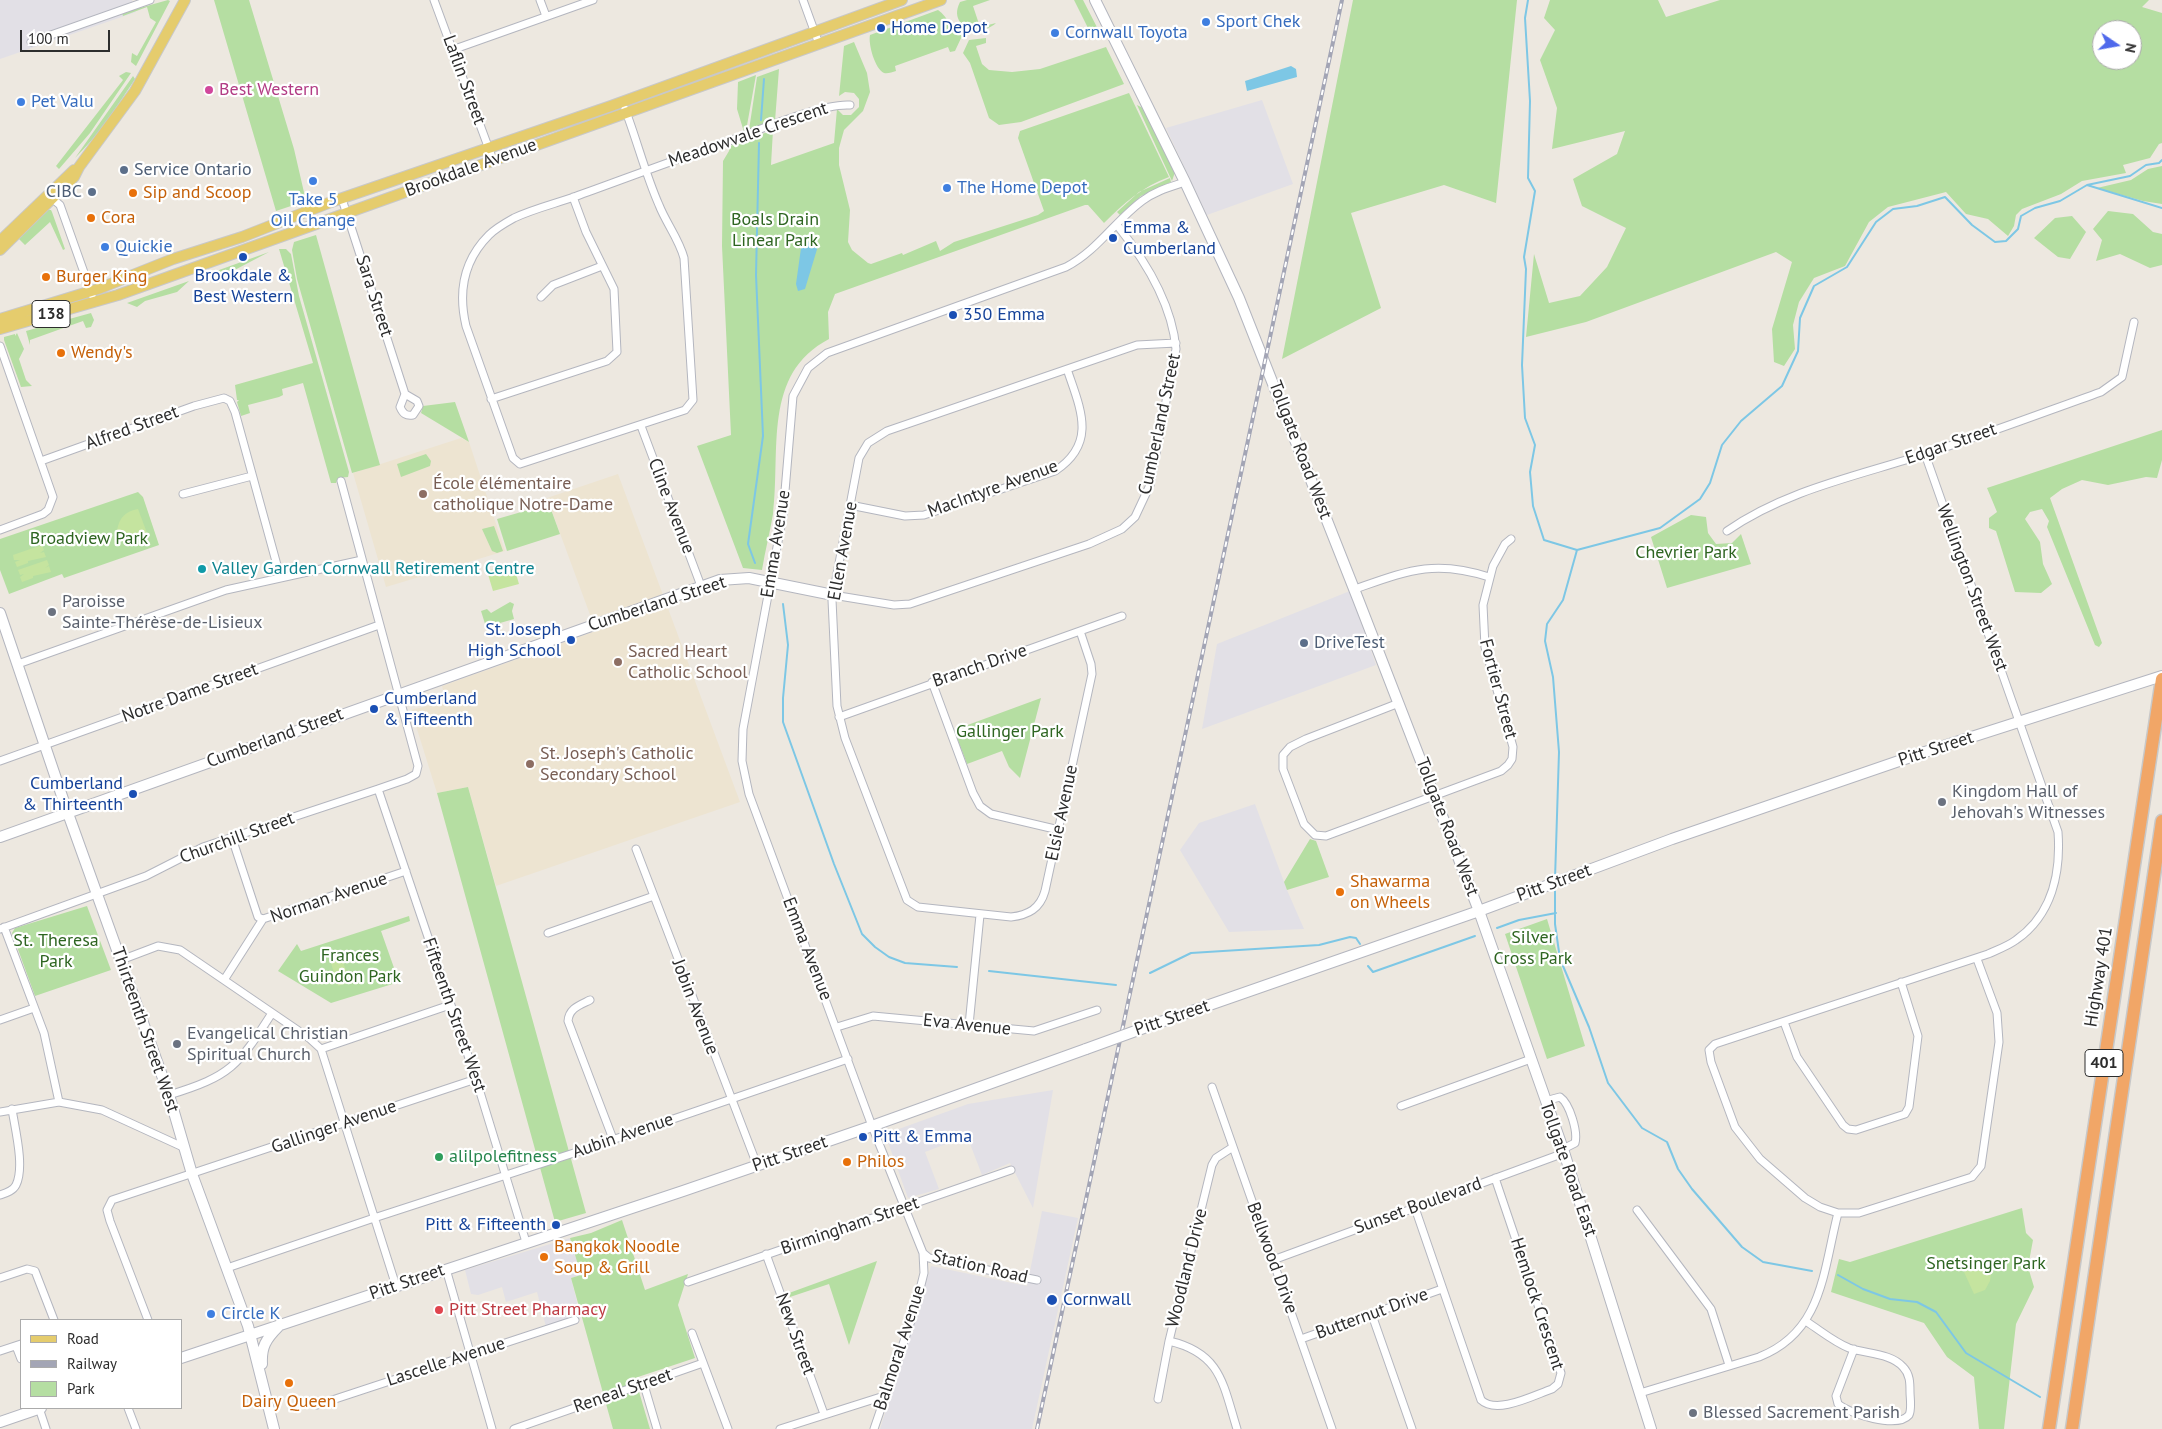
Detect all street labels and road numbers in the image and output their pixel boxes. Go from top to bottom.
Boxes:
street label: Laflin Street [438,32,490,128]
street label: Meadowvale Crescent [665,98,831,172]
street label: Brookdale Avenue [402,134,540,202]
street label: Sara Street [351,253,397,339]
road number: 138 [32,300,70,328]
street label: Cumberland Street [1134,351,1186,497]
street label: Tollgate Road West [1264,378,1336,522]
street label: Alfred Street [83,401,181,455]
street label: Edgar Street [1903,418,1999,470]
street label: Cline Avenue [643,455,699,557]
street label: MacIntyre Avenue [925,455,1061,523]
street label: Emma Avenue [757,489,795,599]
street label: Ellen Avenue [824,500,862,602]
street label: Wellington Street West [1932,502,2012,674]
street label: Cumberland Street [585,572,729,636]
street label: Fortier Street [1474,637,1522,741]
street label: Branch Drive [930,640,1030,692]
street label: Notre Dame Street [119,658,261,728]
street label: Cumberland Street [204,703,346,773]
street label: Pitt Street [1896,727,1976,771]
street label: Tollgate Road West [1411,755,1483,899]
street label: Elsie Avenue [1041,763,1083,863]
street label: Churchill Street [177,807,297,869]
street label: Pitt Street [1514,860,1594,906]
street label: Norman Avenue [268,868,390,928]
street label: Emma Avenue [777,894,837,1004]
street label: Highway 401 [2080,925,2118,1029]
street label: Fifteenth Street West [417,935,491,1095]
street label: Thirteenth Street West [107,944,183,1116]
street label: Jobin Avenue [667,956,723,1058]
street label: Pitt Street [1132,995,1212,1041]
street label: Eva Avenue [922,1010,1012,1040]
road number: 401 [2085,1050,2123,1076]
street label: Gallinger Avenue [269,1095,399,1159]
street label: Tollgate Road East [1535,1099,1601,1239]
street label: Aubin Avenue [570,1109,676,1163]
street label: Pitt Street [750,1131,830,1177]
street label: Sunset Boulevard [1351,1173,1485,1239]
street label: Birmingham Street [778,1192,922,1260]
street label: Bellwood Drive [1242,1199,1302,1317]
street label: Woodland Drive [1162,1206,1212,1330]
street label: Hemlock Crescent [1505,1235,1569,1373]
street label: Station Road [930,1245,1030,1289]
street label: Pitt Street [367,1259,447,1305]
street label: Balmoral Avenue [870,1283,930,1413]
street label: Butternut Drive [1313,1284,1431,1344]
street label: New Street [770,1290,820,1378]
street label: Lascelle Avenue [384,1333,508,1391]
street label: Reneal Street [571,1364,675,1418]

